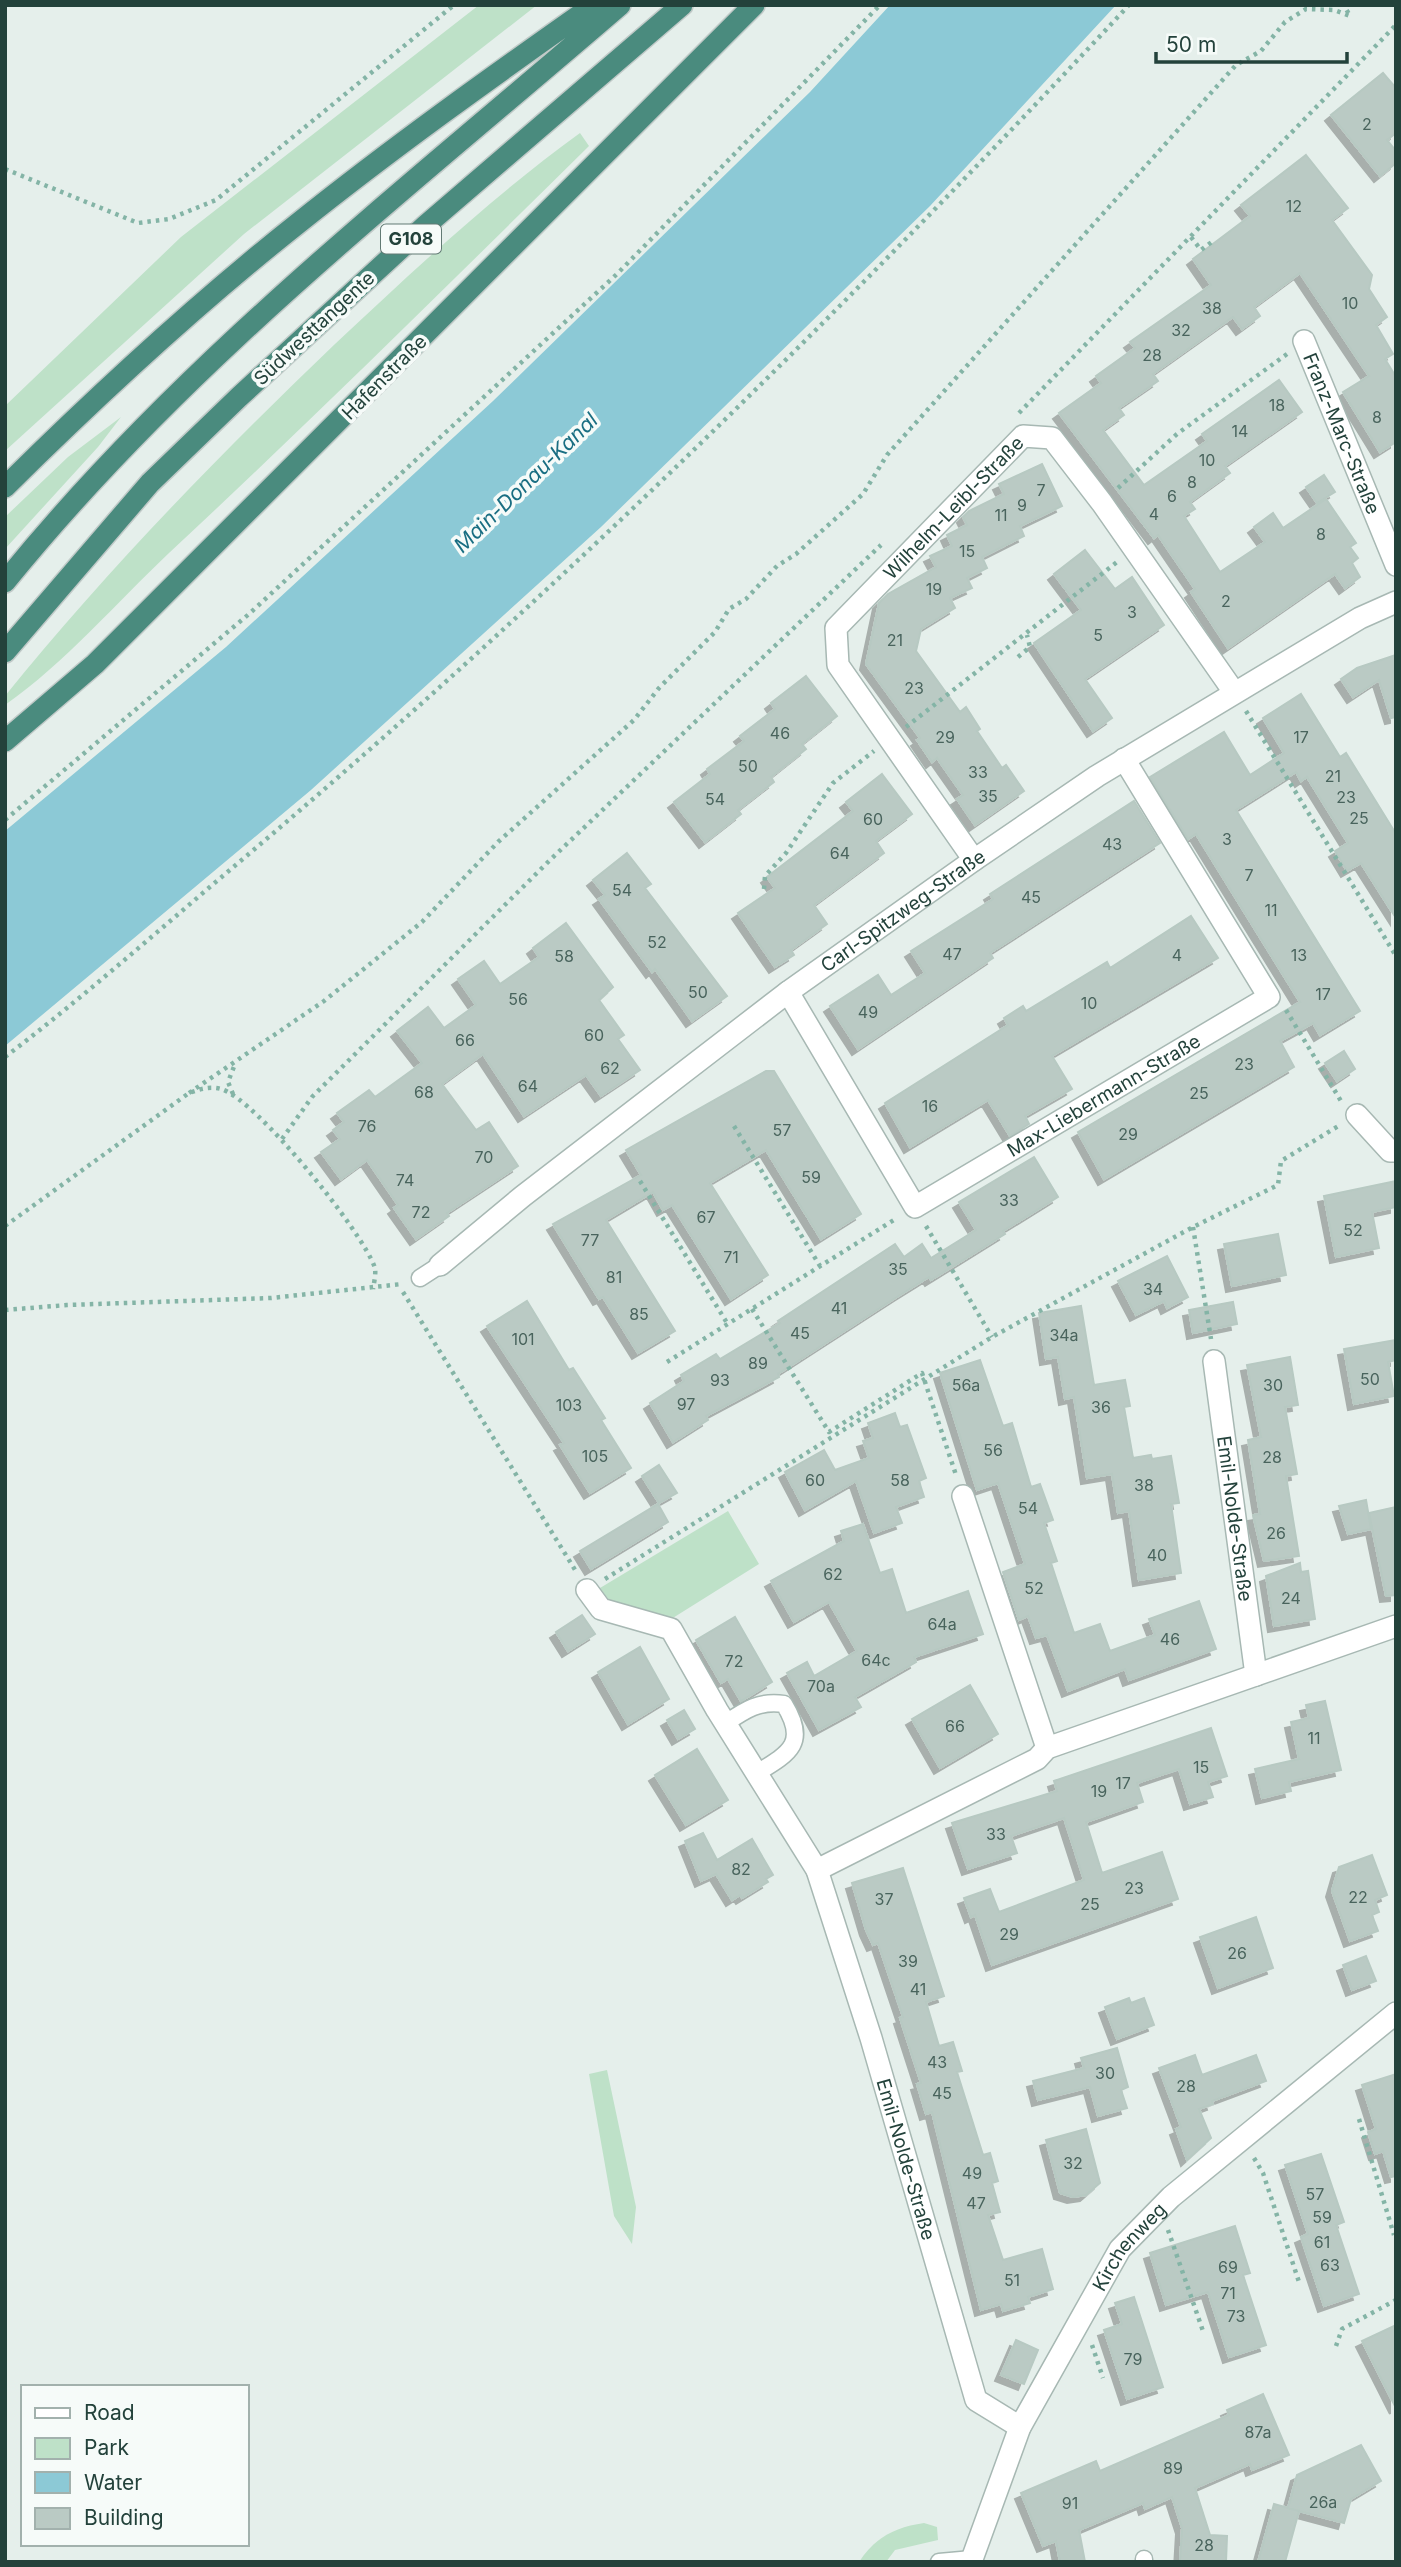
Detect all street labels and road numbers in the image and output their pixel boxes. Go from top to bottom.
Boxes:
road number: G108 [381,225,441,254]
street label: Südwesttangente [249,267,379,390]
street label: Hafenstraße [337,330,432,425]
street label: Franz-Marc-Straße [1298,350,1385,518]
street label: Wilhelm-Leibl-Straße [879,431,1029,584]
street label: Carl-Spitzweg-Straße [816,845,990,977]
street label: Max-Liebermann-Straße [1003,1029,1205,1162]
street label: Emil-Nolde-Straße [1212,1434,1257,1603]
street label: Emil-Nolde-Straße [871,2076,940,2243]
street label: Kirchenweg [1088,2198,1171,2295]

